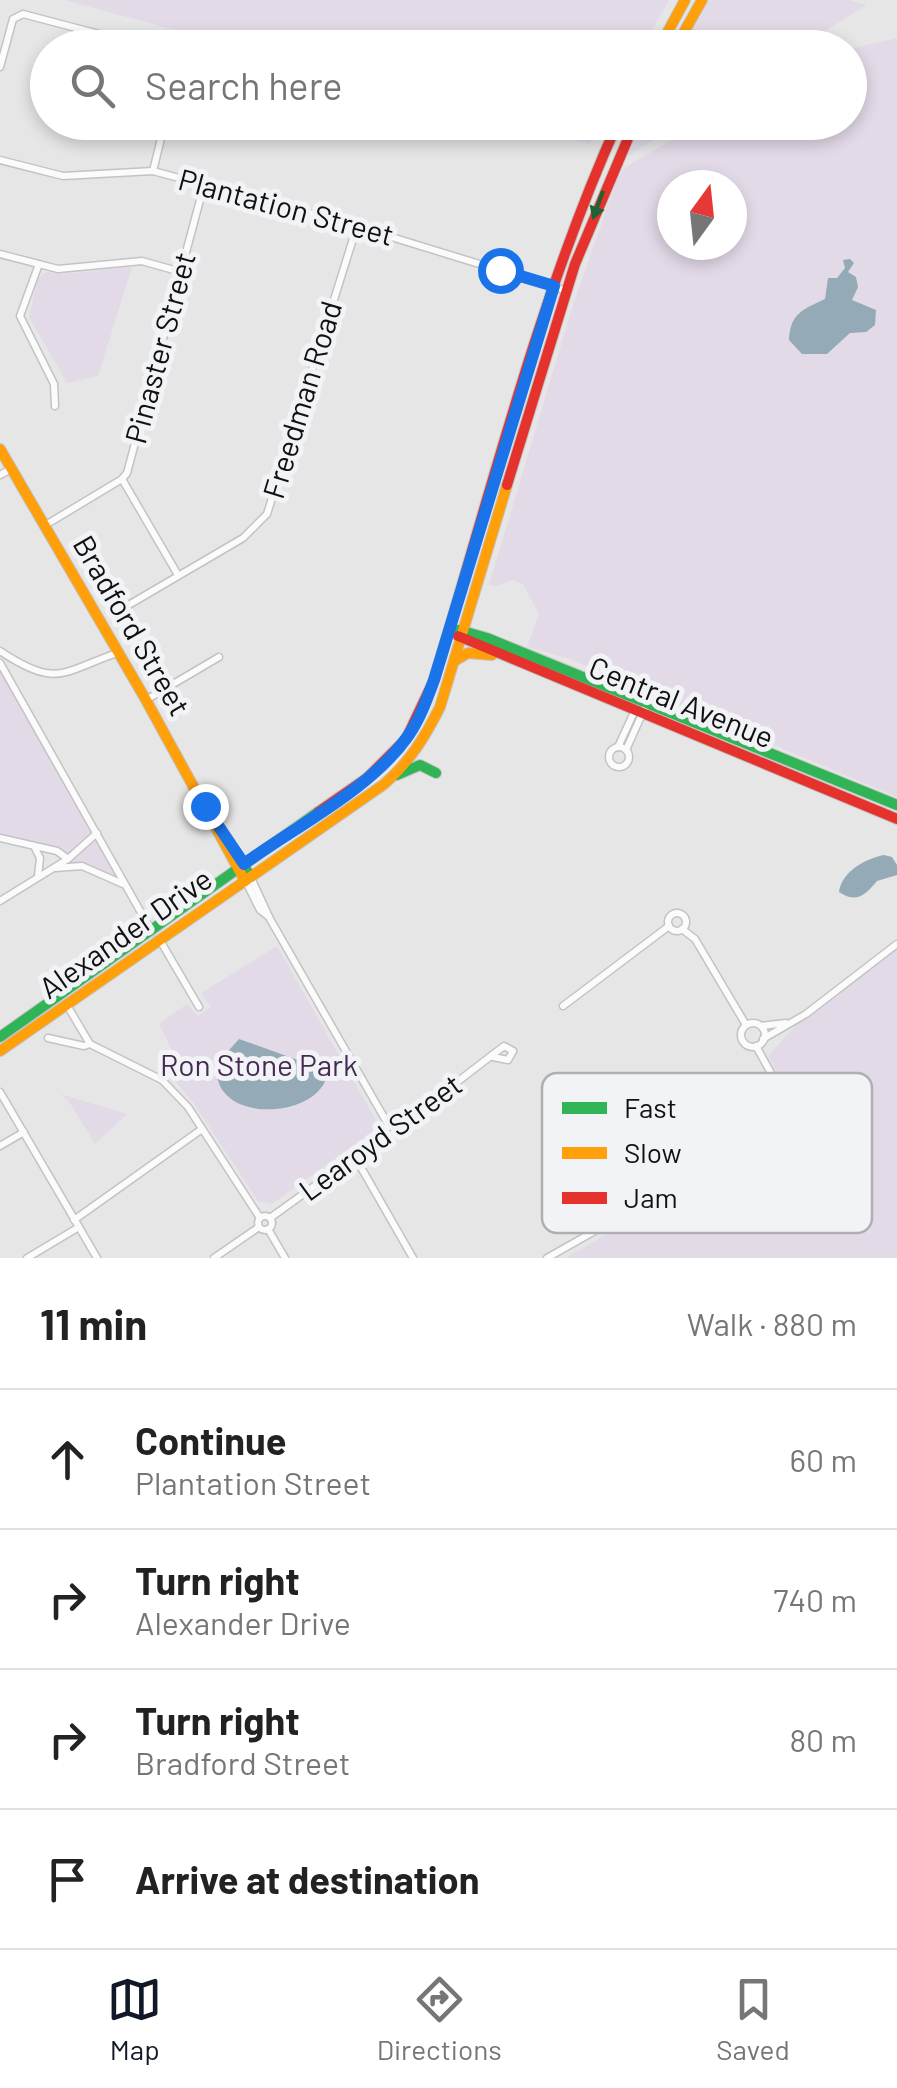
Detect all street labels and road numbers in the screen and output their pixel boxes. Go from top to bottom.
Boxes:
street label: Plantation Street [175,160,398,252]
street label: Pinaster Street [116,248,202,447]
street label: Freedman Road [254,296,348,502]
street label: Bradford Street [67,529,199,721]
street label: Central Avenue [584,648,779,754]
street label: Alexander Drive [32,860,218,1005]
street label: Learoyd Street [291,1065,468,1207]

